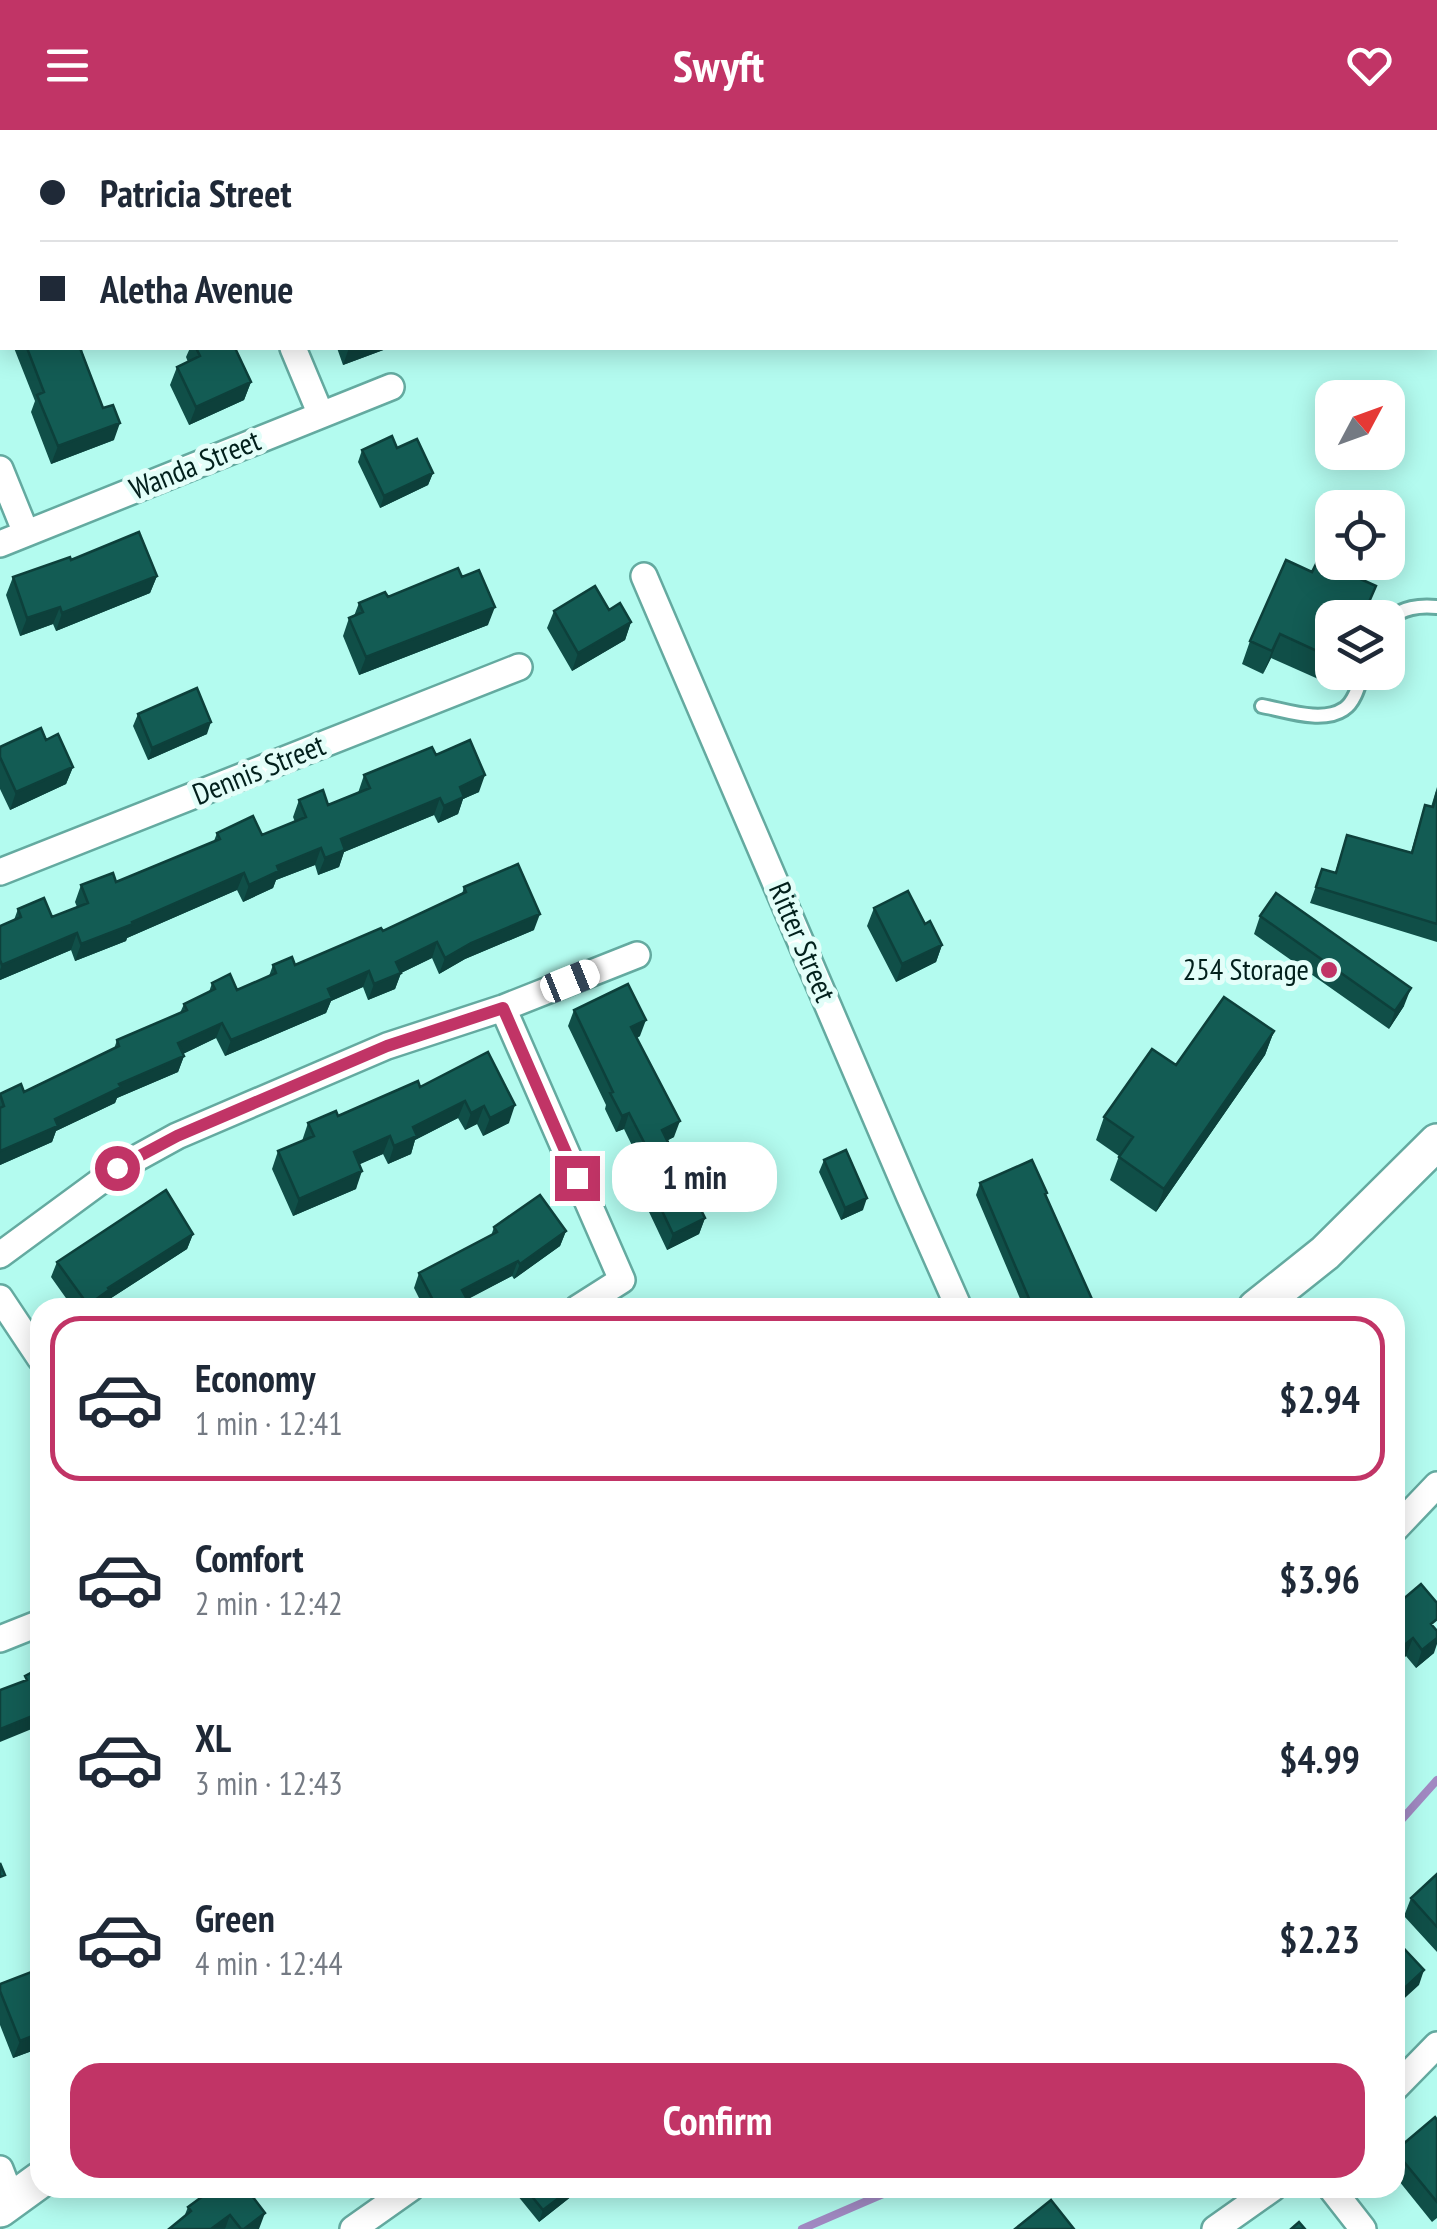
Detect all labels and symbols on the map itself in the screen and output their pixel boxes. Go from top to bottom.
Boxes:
north arrow [1315,380,1405,470]
street label: Wanda Street [123,419,266,507]
street label: Dennis Street [186,724,331,813]
street label: Ritter Street [761,876,846,1008]
place label: 254 Storage [1183,949,1309,988]
car [537,956,603,1006]
marker: 254 Storage [1318,959,1340,981]
callout: 1 min [612,1143,777,1213]
route start [95,1146,140,1191]
route end [555,1156,600,1201]

